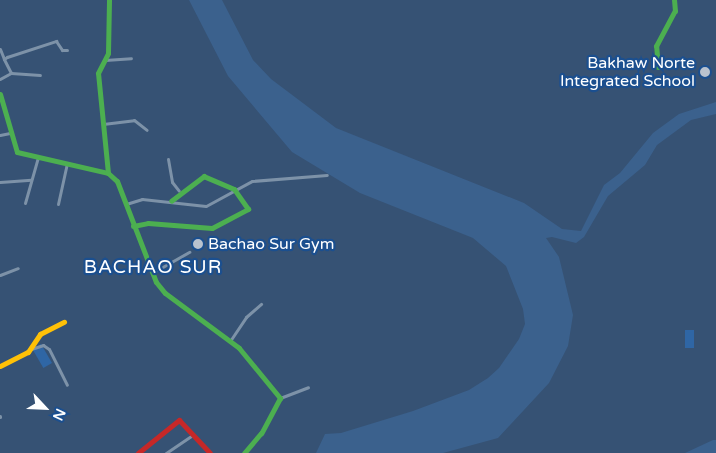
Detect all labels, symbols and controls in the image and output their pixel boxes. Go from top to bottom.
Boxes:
place label: Bakhaw Norte Integrated School [560,53,695,91]
marker: Bakhaw Norte Integrated School [699,66,711,78]
place label: Bachao Sur Gym [208,234,334,254]
marker: Bachao Sur Gym [192,238,204,250]
district label: BACHAO SUR [82,257,224,279]
north arrow [20,383,70,433]
text: N [49,406,69,423]

